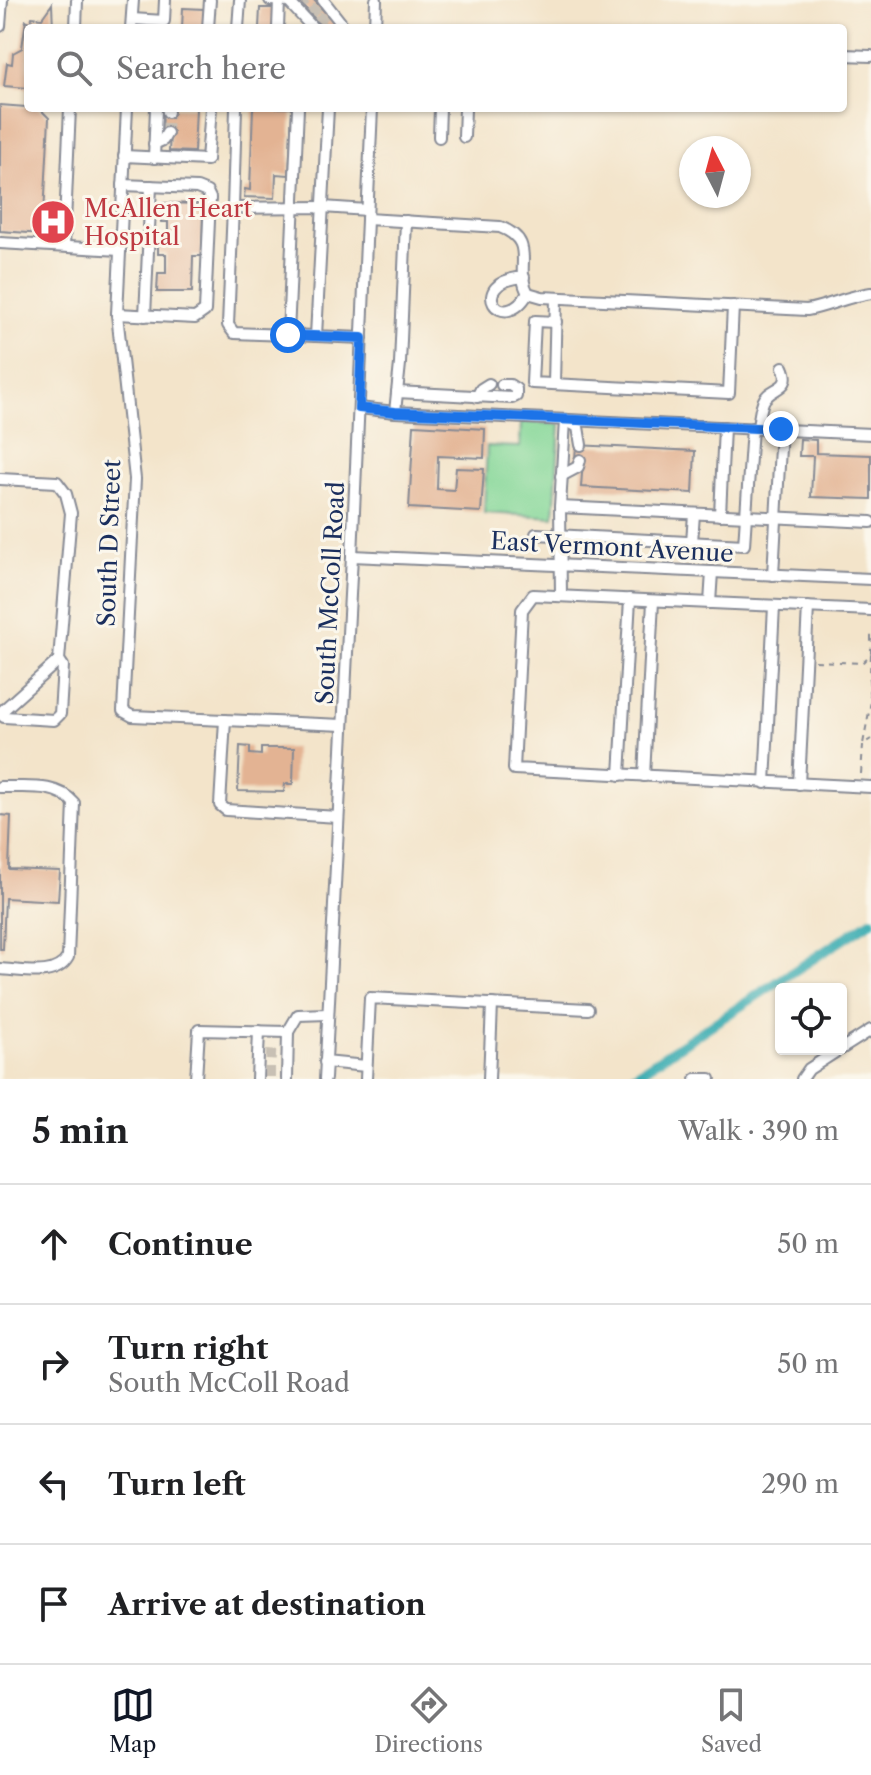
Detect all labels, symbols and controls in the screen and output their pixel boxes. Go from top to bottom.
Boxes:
search box [24,24,847,112]
icon: search [52,46,96,90]
text: Search here [116,50,286,87]
north arrow [679,136,751,208]
place label: McAllen Heart Hospital [84,194,252,251]
hospital icon: McAllen Heart Hospital [29,198,77,246]
route start [270,317,306,353]
route end [763,411,799,447]
street label: South D Street [92,458,126,627]
street label: South McColl Road [310,480,350,705]
street label: East Vermont Avenue [490,526,734,568]
map controls [775,983,847,1055]
button: locate [775,983,847,1055]
text: 5 min [32,1110,129,1152]
text: Walk · 390 m [679,1115,839,1147]
icon: ahead [32,1222,76,1266]
text: Continue [108,1226,253,1263]
text: 50 m [777,1228,839,1260]
text: Turn right [108,1330,268,1367]
icon: right [32,1342,76,1386]
text: 50 m [777,1348,839,1380]
text: South McColl Road [108,1367,350,1399]
icon: left [32,1462,76,1506]
text: Turn left [108,1466,245,1503]
text: 290 m [761,1468,839,1500]
icon: arrive [32,1582,76,1626]
text: Arrive at destination [108,1586,426,1623]
tab: Map [109,1683,156,1758]
tab: Directions [374,1683,483,1758]
tab: Saved [701,1683,762,1758]

